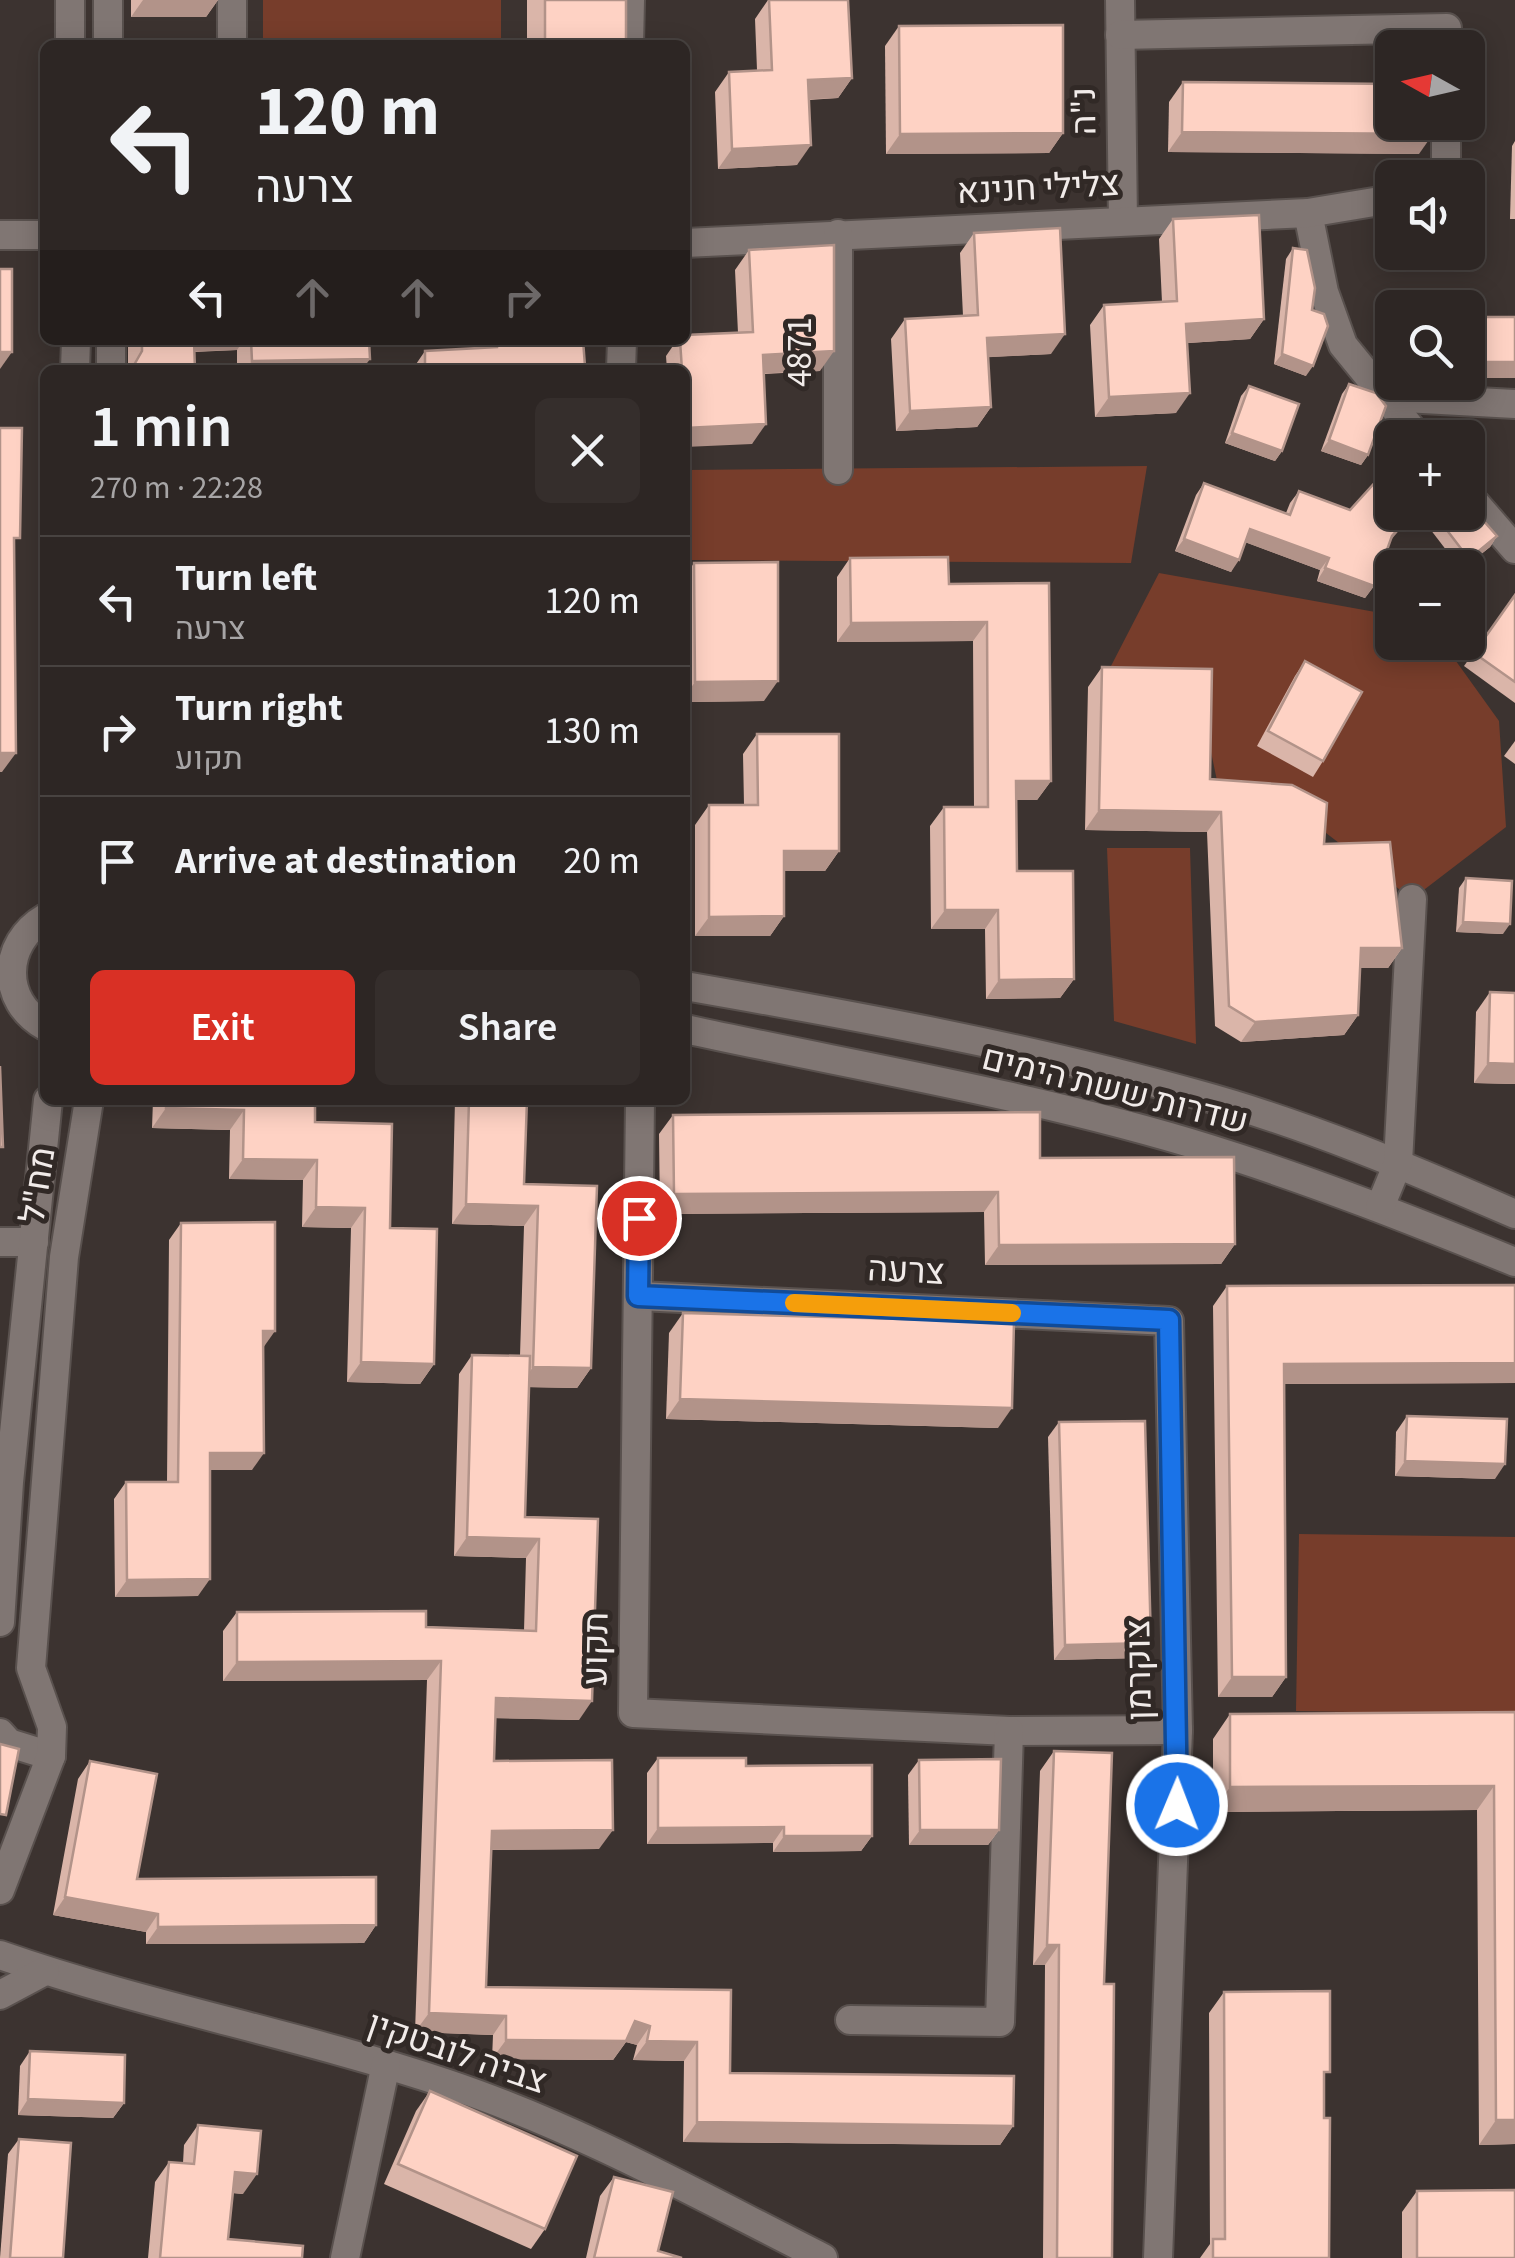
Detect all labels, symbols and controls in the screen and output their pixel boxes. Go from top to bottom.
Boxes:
north arrow [1375,30,1485,140]
map controls [1375,30,1485,660]
text: 120 m [255,62,440,162]
icon: left [90,80,220,210]
street label: נ"ה [1059,86,1109,136]
text: צרעה [255,156,354,220]
street label: צלילי חנינא [955,159,1121,217]
button: sound [1375,160,1485,270]
icon: left [180,270,235,325]
icon: ahead [285,270,340,325]
icon: ahead [390,270,445,325]
icon: right [495,270,550,325]
button: search [1375,290,1485,400]
street label: 4871 [775,317,825,387]
text: 1 min [90,385,233,470]
button: close [535,398,640,503]
button: + [1375,420,1485,530]
text: 270 m · 22:28 [90,465,263,511]
button: − [1375,550,1485,660]
text: Turn left [175,551,317,605]
icon: left [90,574,145,629]
text: 120 m [544,574,640,628]
text: צרעה [175,606,246,652]
text: Turn right [175,681,343,735]
icon: right [90,704,145,759]
text: 130 m [544,704,640,758]
text: תקוע [175,736,243,782]
icon: arrive [90,834,145,889]
text: Arrive at destination [175,834,517,888]
text: 20 m [563,834,640,888]
button: Exit [90,970,355,1085]
button: Share [375,970,640,1085]
street label: שדרות ששת הימים [977,1033,1253,1147]
street label: מח"ל [7,1143,69,1227]
pin [597,1176,682,1261]
icon: arrive [612,1191,667,1246]
street label: צרעה [866,1244,946,1298]
street label: תקוע [570,1611,622,1687]
street label: צוקרמן [1113,1619,1165,1721]
position arrow [1125,1753,1229,1857]
street label: צביה לובטקין [361,1999,553,2107]

